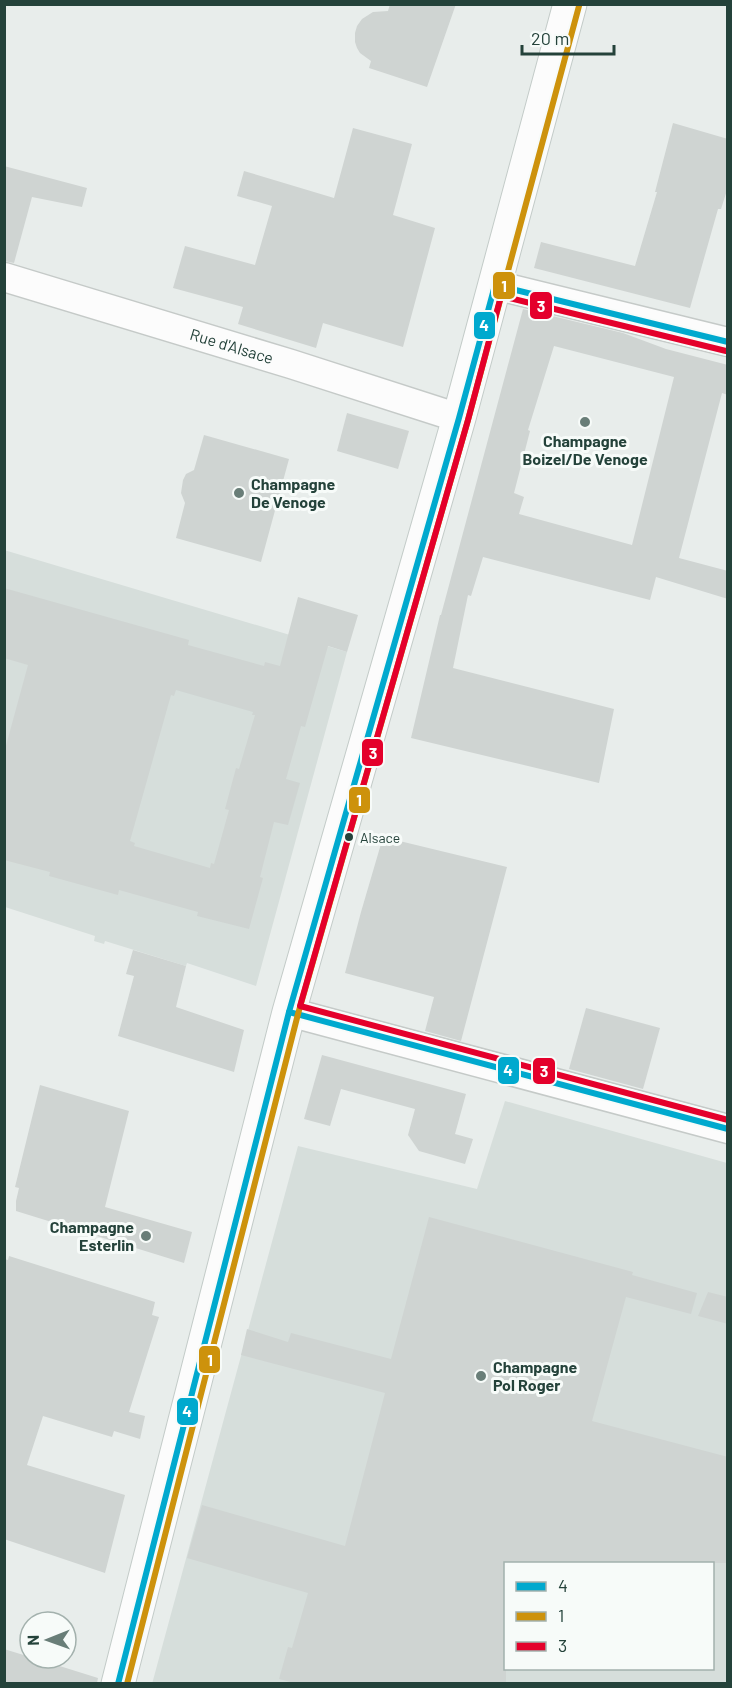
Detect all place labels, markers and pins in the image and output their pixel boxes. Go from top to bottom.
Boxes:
marker: Champagne Boizel/De Venoge [578,415,592,429]
place label: Champagne Boizel/De Venoge [522,431,648,468]
place label: Champagne De Venoge [251,474,335,511]
marker: Champagne De Venoge [232,486,246,500]
place label: Alsace [360,829,400,846]
marker: Alsace [343,831,355,843]
place label: Champagne Esterlin [50,1217,134,1254]
marker: Champagne Esterlin [139,1229,153,1243]
place label: Champagne Pol Roger [493,1357,577,1394]
marker: Champagne Pol Roger [474,1369,488,1383]

